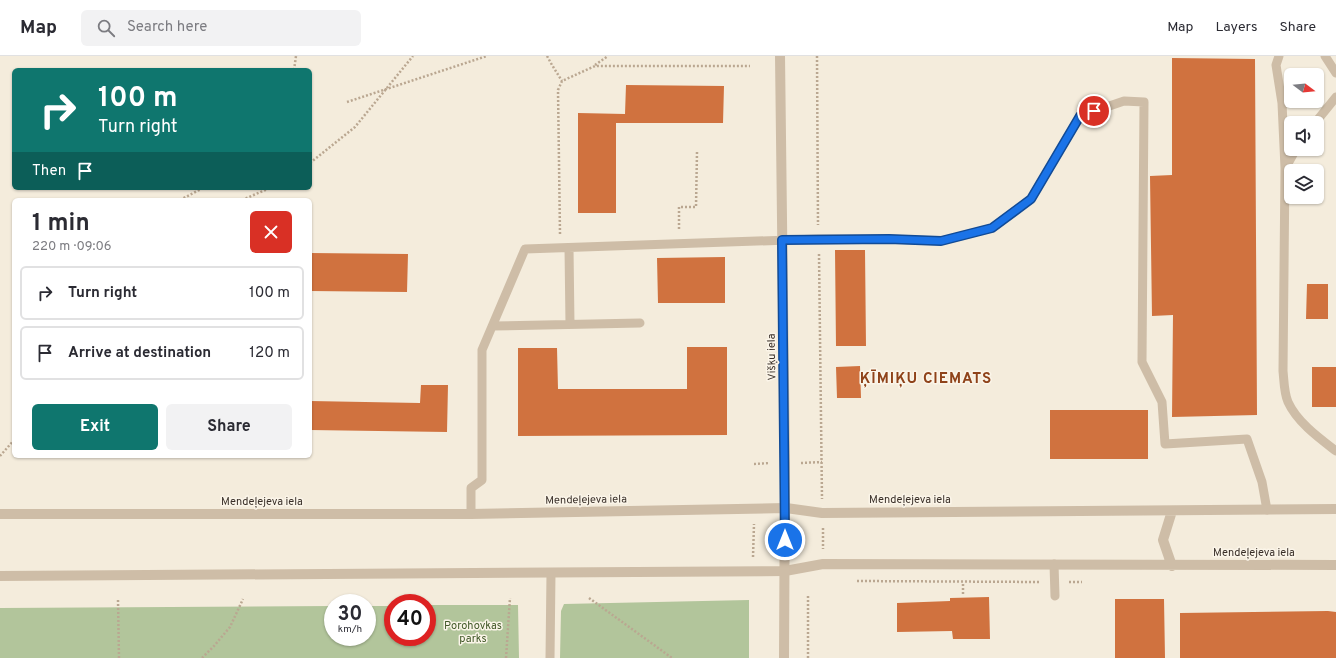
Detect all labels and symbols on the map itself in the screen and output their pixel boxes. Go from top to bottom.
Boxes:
north arrow [1284,68,1324,108]
pin [1077,94,1111,128]
street label: Višķu iela [765,333,779,381]
district label: ĶĪMIĶU CIEMATS [860,369,992,389]
street label: Mendeļejeva iela [545,492,627,508]
street label: Mendeļejeva iela [869,493,951,507]
street label: Mendeļejeva iela [221,495,303,509]
position arrow [764,519,806,561]
street label: Mendeļejeva iela [1213,546,1295,560]
speed limit sign: 40 [384,594,436,646]
park label: Porohovkas parks [444,619,502,646]

